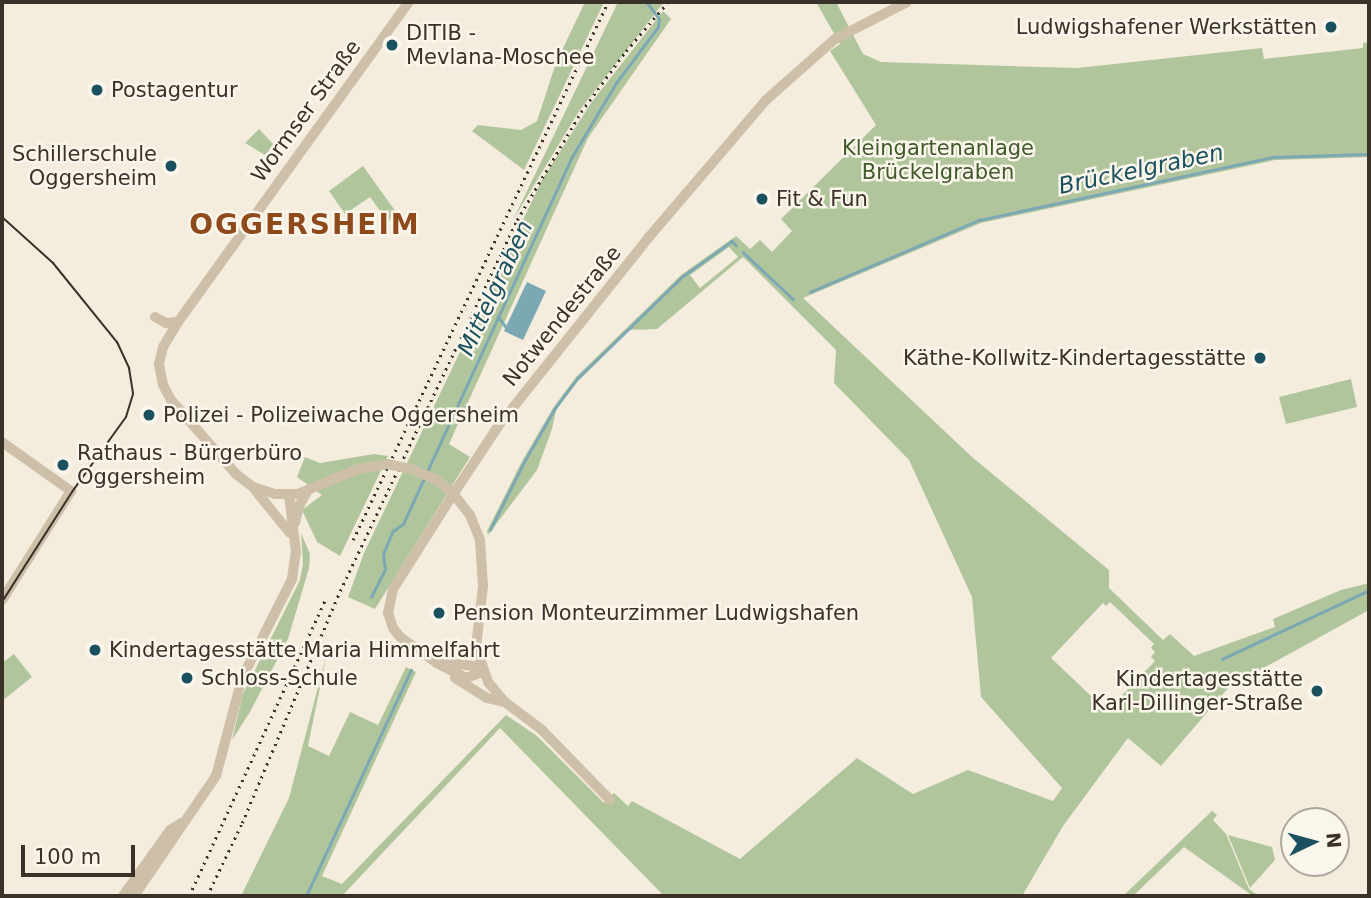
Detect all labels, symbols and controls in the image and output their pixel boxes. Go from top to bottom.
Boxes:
place label: Ludwigshafener Werkstätten [1016,14,1317,40]
marker: Ludwigshafener Werkstätten [1323,19,1339,35]
place label: DITIB - Mevlana-Moschee [406,20,595,70]
street label: Wormser Straße [246,35,366,187]
marker: DITIB - Mevlana-Moschee [384,37,400,53]
place label: Postagentur [111,77,238,103]
marker: Postagentur [89,82,105,98]
park label: Kleingartenanlage Brückelgraben [842,135,1034,185]
water label: Brückelgraben [1056,138,1226,200]
place label: Schillerschule Oggersheim [12,141,157,191]
marker: Schillerschule Oggersheim [163,158,179,174]
place label: Fit & Fun [776,186,868,212]
marker: Fit & Fun [754,191,770,207]
district label: OGGERSHEIM [191,208,419,242]
water label: Mittelgraben [452,216,538,360]
street label: Notwendestraße [498,241,626,391]
place label: Käthe-Kollwitz-Kindertagesstätte [903,345,1246,371]
marker: Käthe-Kollwitz-Kindertagesstätte [1252,350,1268,366]
place label: Polizei - Polizeiwache Oggersheim [163,402,519,428]
marker: Polizei - Polizeiwache Oggersheim [141,407,157,423]
place label: Rathaus - Bürgerbüro Oggersheim [77,440,302,490]
marker: Rathaus - Bürgerbüro Oggersheim [55,457,71,473]
place label: Pension Monteurzimmer Ludwigshafen [453,600,859,626]
marker: Pension Monteurzimmer Ludwigshafen [431,605,447,621]
place label: Kindertagesstätte Maria Himmelfahrt [109,637,500,663]
marker: Kindertagesstätte Maria Himmelfahrt [87,642,103,658]
place label: Schloss-Schule [201,665,358,691]
place label: Kindertagesstätte Karl-Dillinger-Straße [1092,666,1303,716]
marker: Schloss-Schule [179,670,195,686]
marker: Kindertagesstätte Karl-Dillinger-Straße [1309,683,1325,699]
north arrow [1280,807,1350,877]
text: N [1322,831,1346,849]
scale bar [24,832,138,876]
text: 100 m [34,845,101,869]

